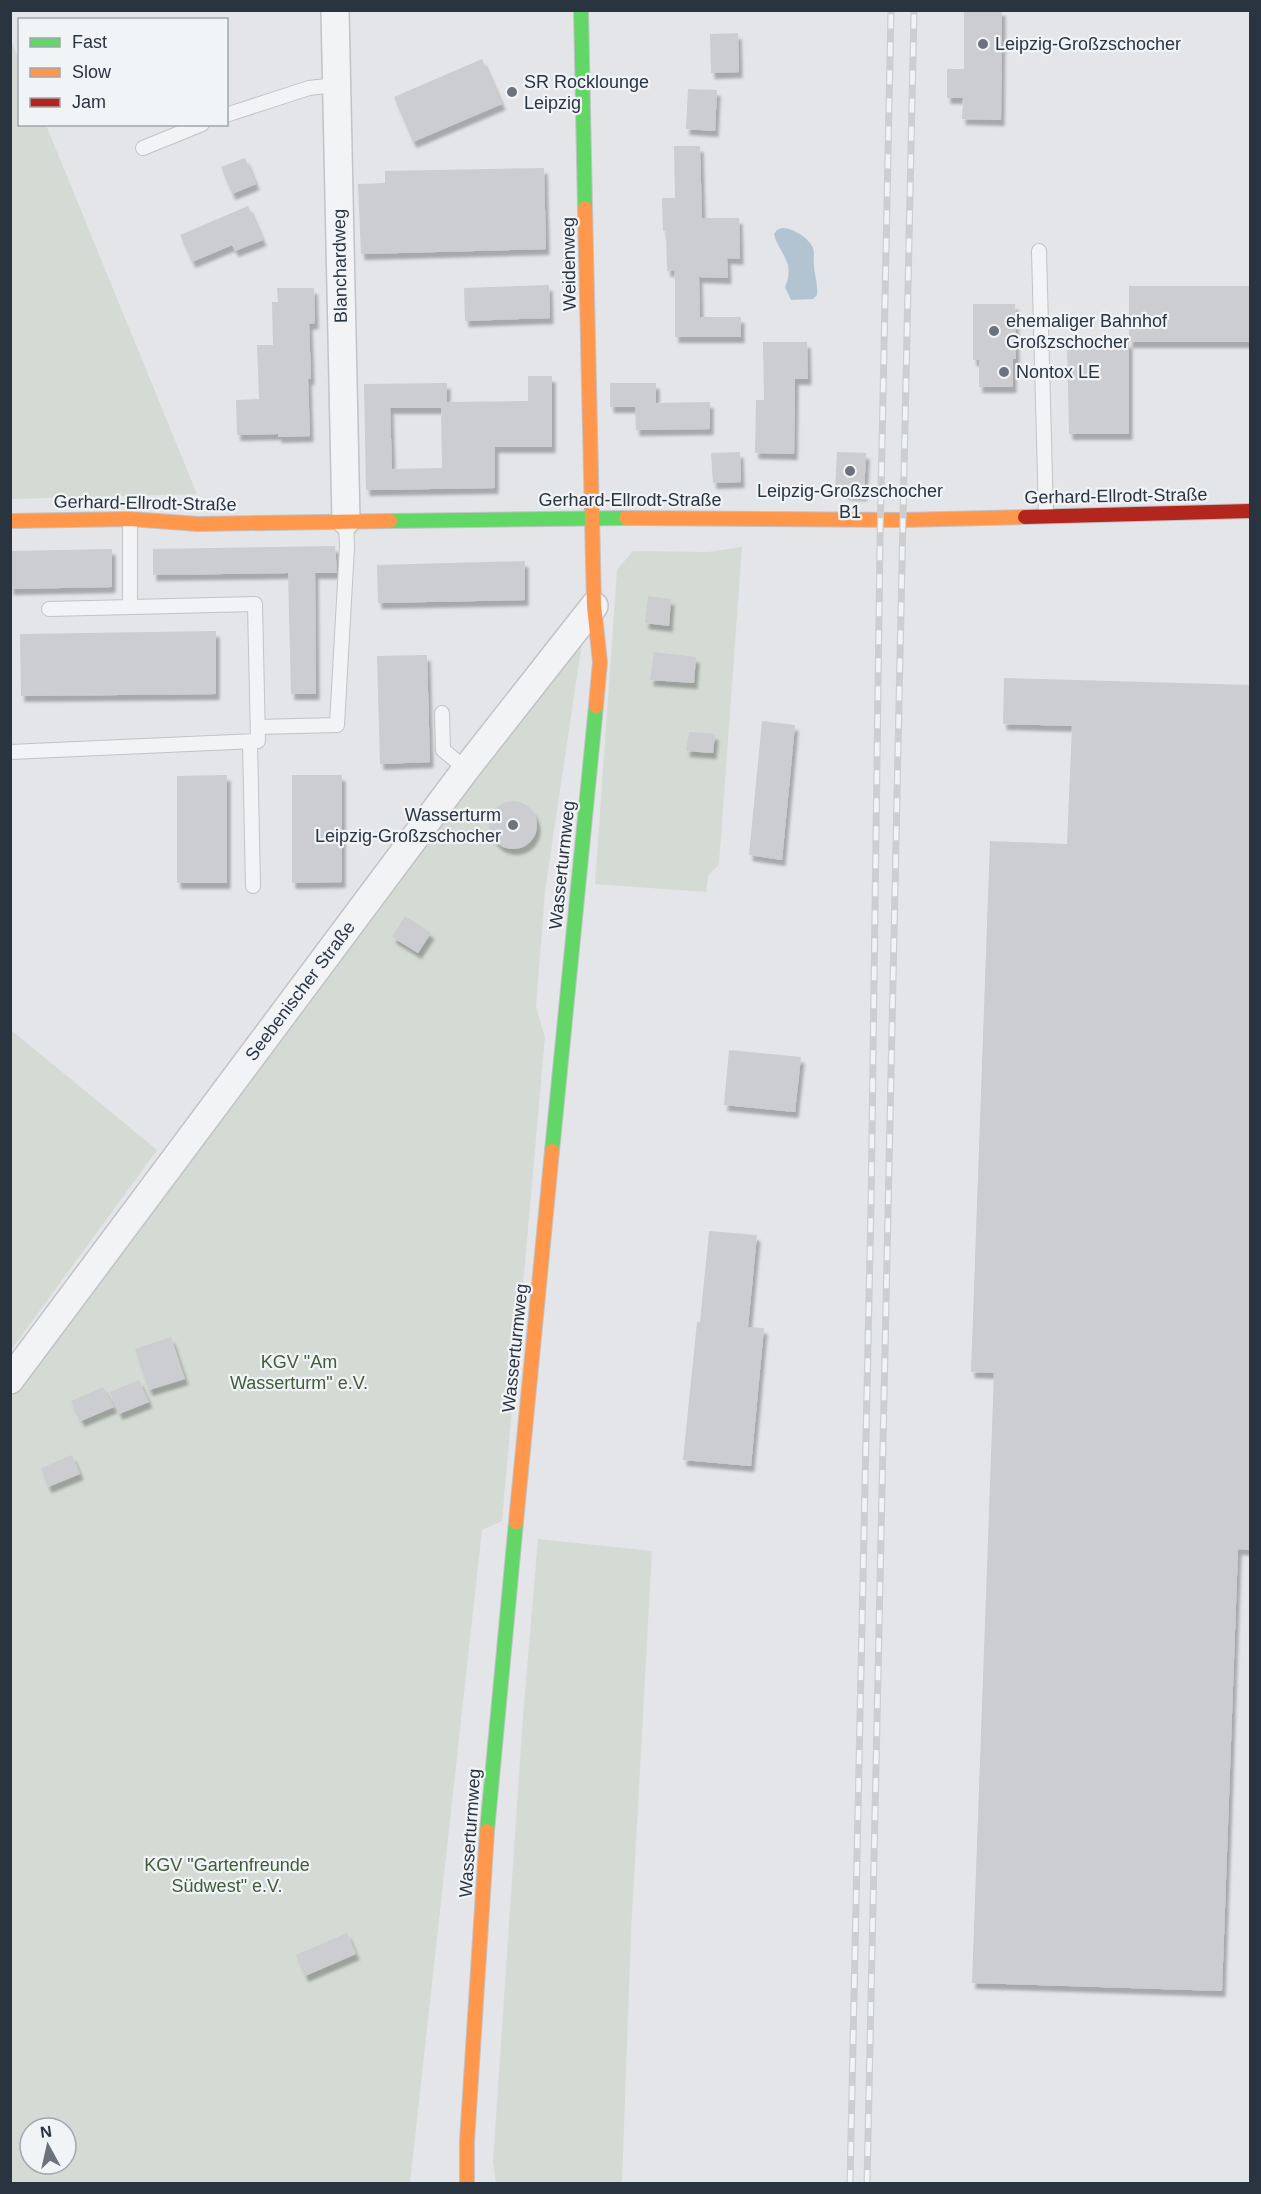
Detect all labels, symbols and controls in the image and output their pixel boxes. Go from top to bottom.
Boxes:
legend [18,18,228,126]
text: Fast [72,32,107,52]
place label: Leipzig-Großzschocher [995,34,1181,54]
marker: Leipzig-Großzschocher [976,37,990,51]
text: Slow [72,62,112,82]
place label: SR Rocklounge Leipzig [524,72,649,113]
marker: SR Rocklounge Leipzig [505,85,519,99]
text: Jam [72,92,106,112]
street label: Blanchardweg [329,209,351,323]
street label: Weidenweg [558,217,580,311]
place label: ehemaliger Bahnhof Großzschocher [1006,311,1168,352]
marker: ehemaliger Bahnhof Großzschocher [987,324,1001,338]
place label: Nontox LE [1016,362,1100,382]
marker: Nontox LE [997,365,1011,379]
marker: Leipzig-Großzschocher B1 [843,464,857,478]
place label: Leipzig-Großzschocher B1 [757,481,943,522]
street label: Gerhard-Ellrodt-Straße [1024,484,1208,508]
street label: Gerhard-Ellrodt-Straße [538,490,722,510]
street label: Gerhard-Ellrodt-Straße [53,491,237,515]
street label: Wasserturmweg [545,800,579,930]
place label: Wasserturm Leipzig-Großzschocher [315,805,501,846]
marker: Wasserturm Leipzig-Großzschocher [506,818,520,832]
street label: Seebenischer Straße [241,917,359,1065]
street label: Wasserturmweg [498,1283,532,1413]
park label: KGV "Am Wasserturm" e.V. [230,1352,368,1393]
street label: Wasserturmweg [456,1768,484,1898]
park label: KGV "Gartenfreunde Südwest" e.V. [144,1855,310,1896]
north arrow [18,2116,78,2176]
text: N [39,2122,53,2141]

